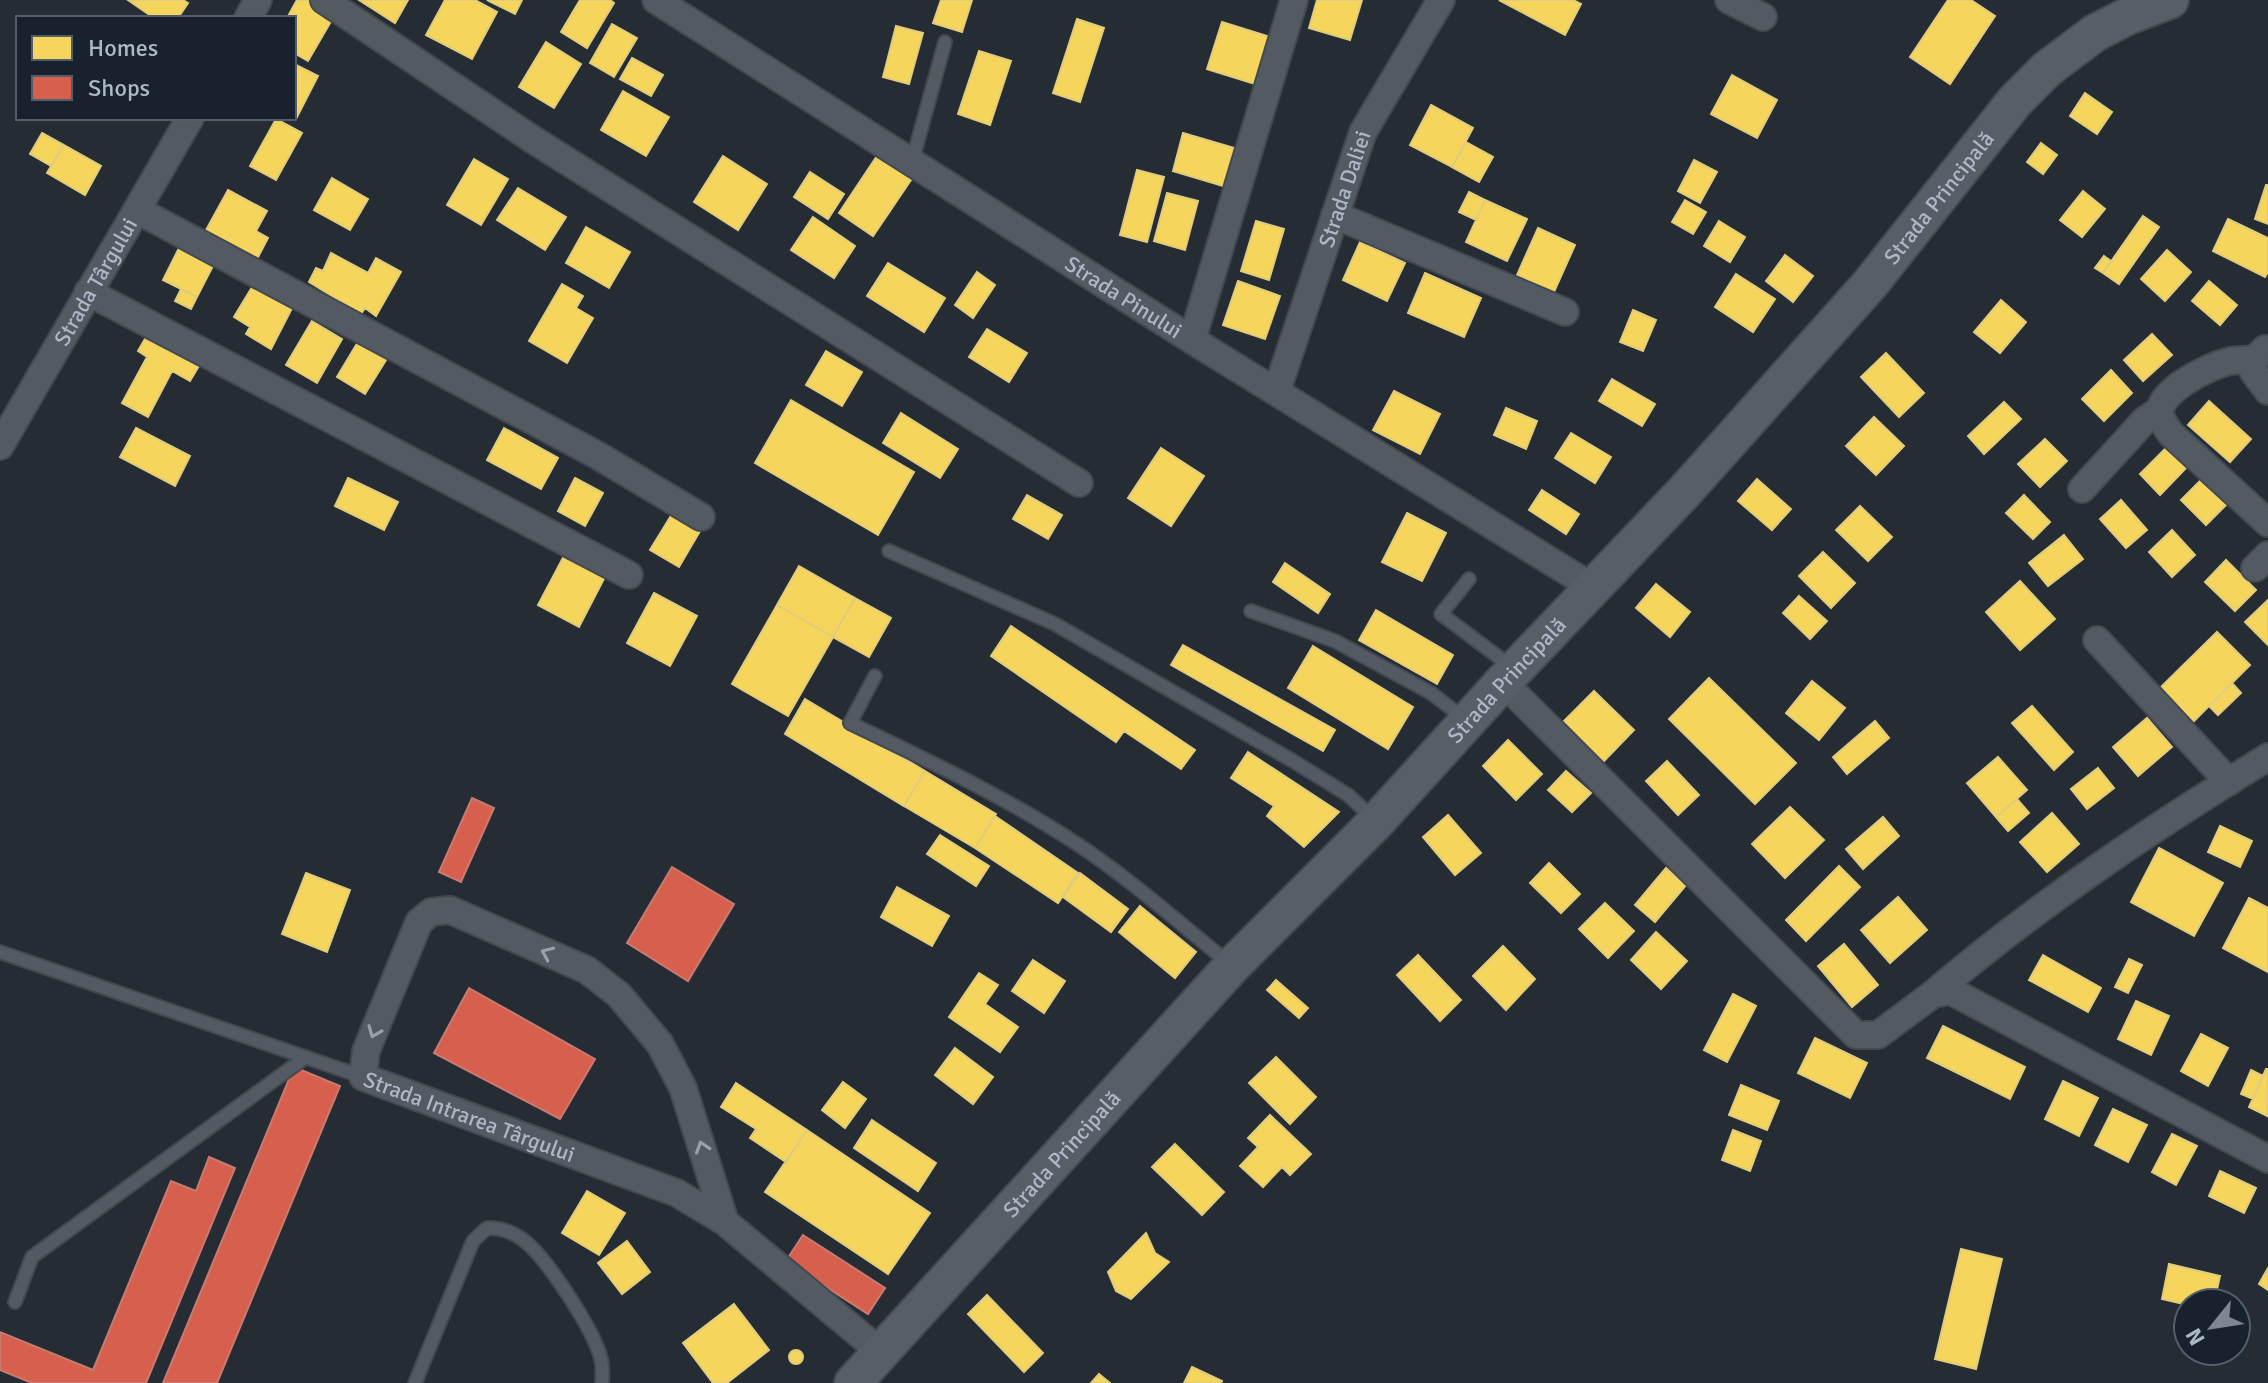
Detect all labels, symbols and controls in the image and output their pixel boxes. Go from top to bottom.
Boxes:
legend [16,16,296,120]
text: Homes [88,33,158,63]
text: Shops [88,73,150,103]
street label: Strada Principală [1878,126,2000,270]
street label: Strada Daliei [1313,127,1376,251]
street label: Strada Târgului [48,213,143,351]
street label: Strada Pinului [1060,250,1187,344]
street label: Strada Principală [1441,612,1572,749]
one-way arrow [541,946,555,962]
one-way arrow [368,1024,384,1038]
street label: Strada Intrarea Târgului [360,1065,579,1168]
street label: Strada Principală [997,1085,1126,1223]
one-way arrow [695,1141,711,1155]
north arrow [2172,1287,2252,1367]
text: N [2180,1323,2211,1350]

